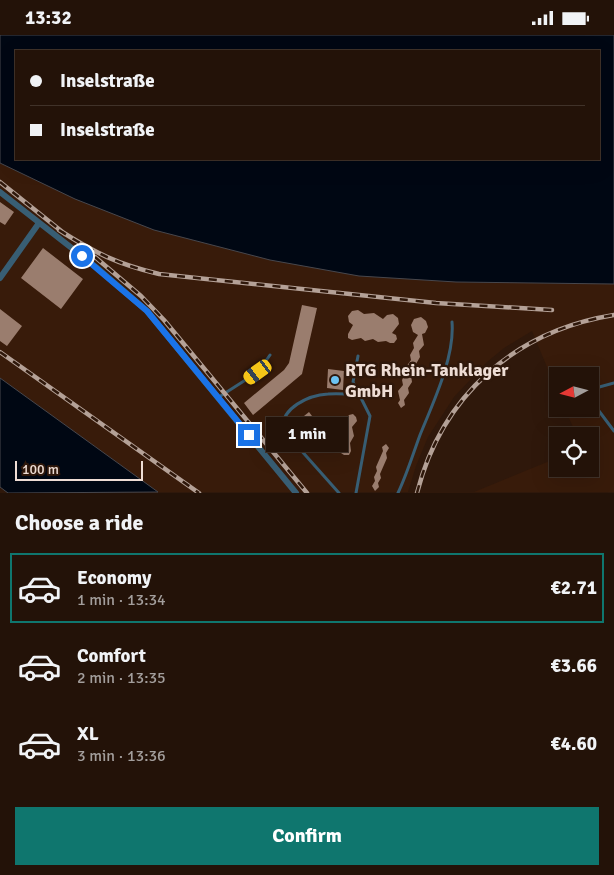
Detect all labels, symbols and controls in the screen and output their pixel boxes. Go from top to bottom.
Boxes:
text: 13:32 [25,6,72,30]
text: Inselstraße [60,69,155,93]
text: Inselstraße [60,118,155,142]
route start [71,245,93,267]
car [241,357,274,387]
place label: RTG Rhein-Tanklager GmbH [345,359,509,402]
north arrow [549,367,599,417]
map controls [549,367,599,477]
marker: RTG Rhein-Tanklager GmbH [329,374,341,386]
callout: 1 min [266,417,349,453]
route end [238,424,260,446]
text: 1 min [288,424,326,444]
button: locate [549,427,599,477]
scale bar [15,457,142,481]
text: 100 m [22,461,59,478]
text: Choose a ride [15,509,143,536]
icon: car [17,566,62,611]
text: Economy [77,566,151,590]
text: €2.71 [551,576,597,600]
text: 1 min · 13:34 [77,590,166,610]
icon: car [17,644,62,689]
text: Comfort [77,644,146,668]
text: €3.66 [551,654,597,678]
text: 2 min · 13:35 [77,668,166,688]
icon: car [17,722,62,767]
text: XL [77,722,99,746]
text: €4.60 [551,732,597,756]
text: 3 min · 13:36 [77,746,166,766]
button: Confirm [15,807,599,865]

